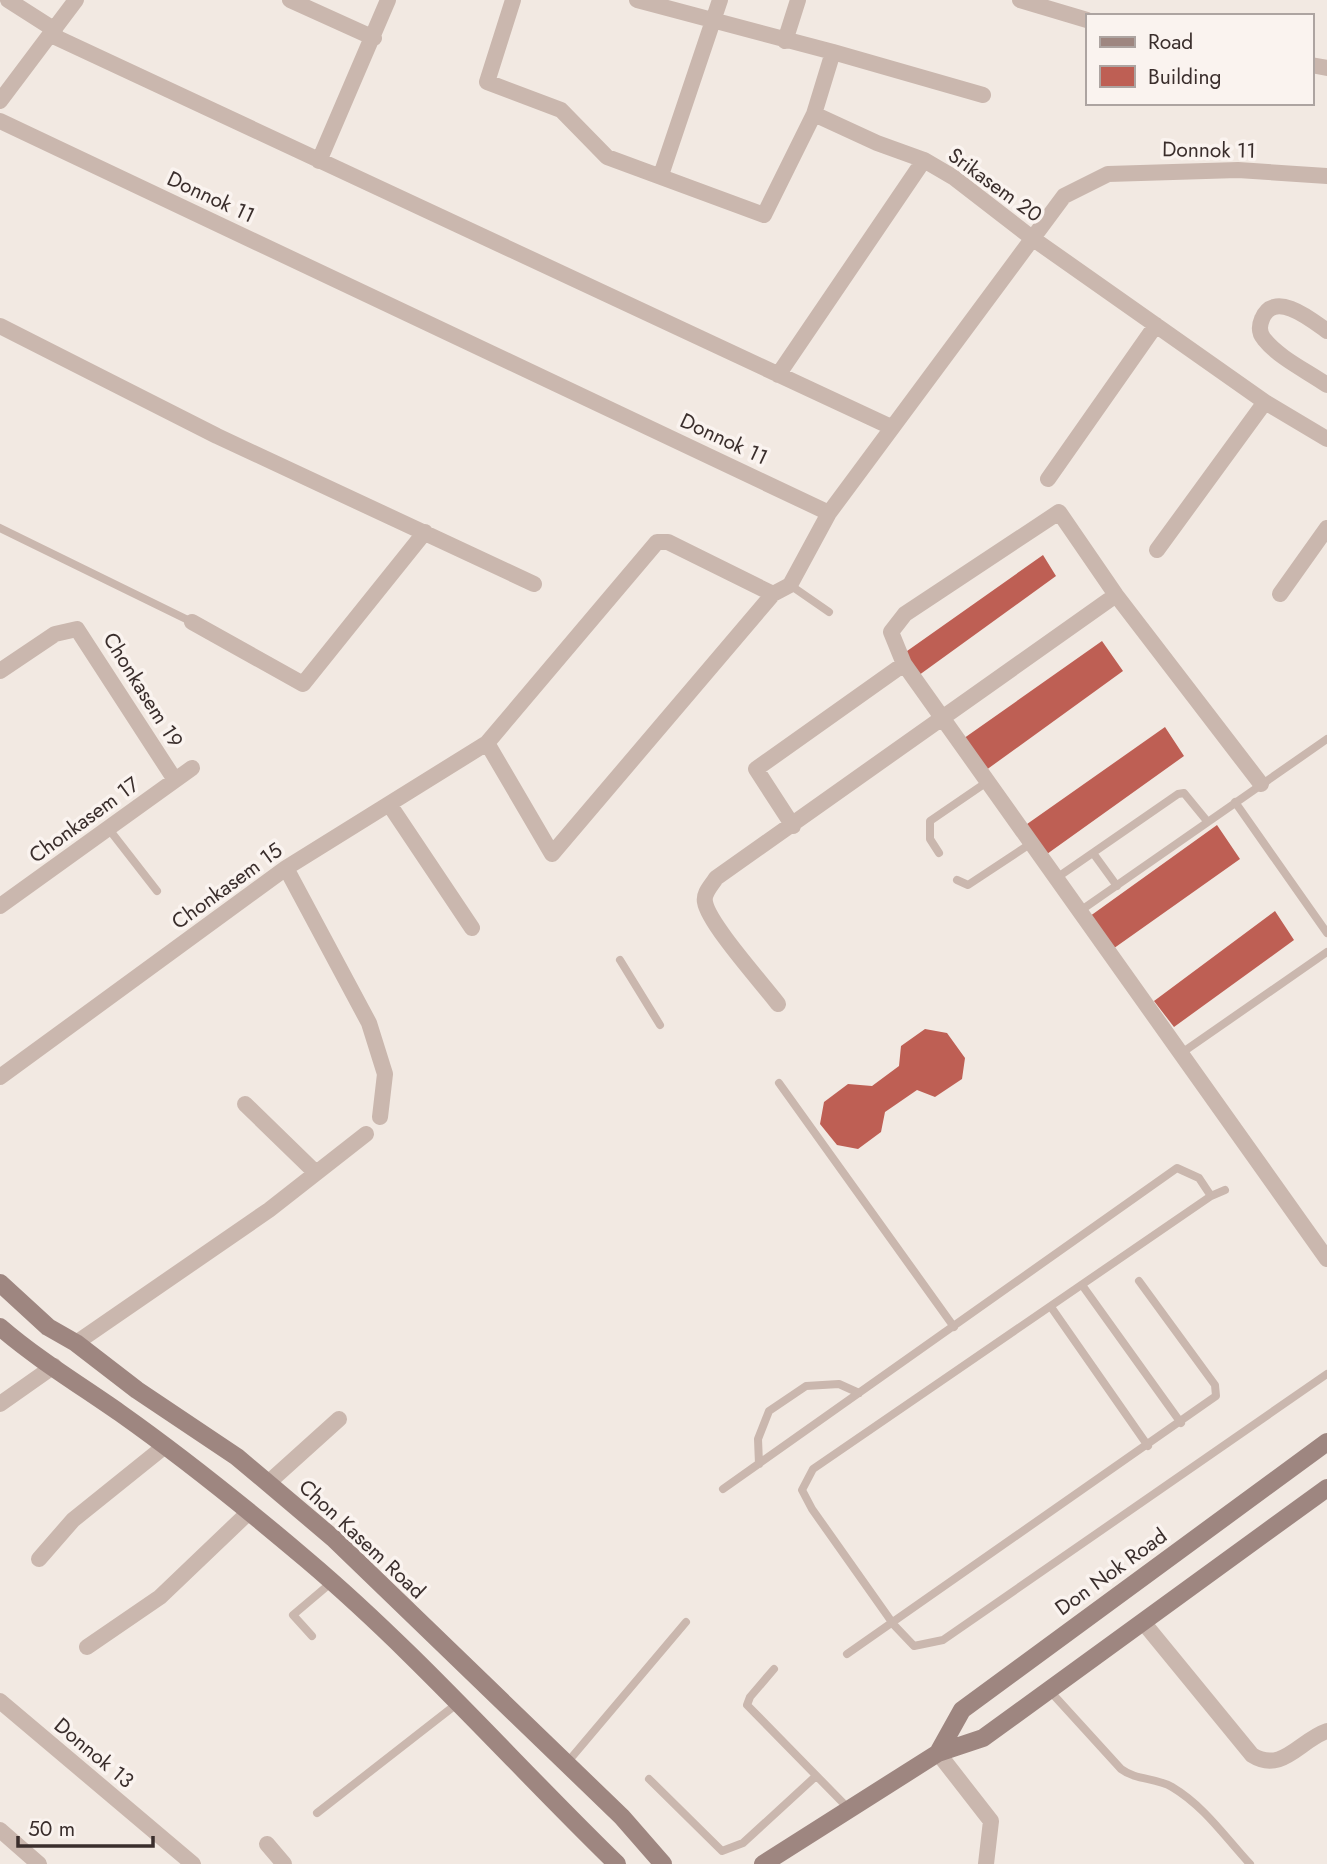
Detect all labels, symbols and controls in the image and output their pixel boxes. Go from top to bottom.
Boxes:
legend [1086,14,1313,105]
text: Road [1148,27,1193,57]
text: Building [1148,62,1221,92]
street label: Donnok 11 [1162,134,1256,166]
street label: Srikasem 20 [942,141,1048,229]
street label: Donnok 11 [162,164,260,230]
street label: Donnok 11 [675,406,773,472]
street label: Chonkasem 19 [96,627,190,753]
street label: Chonkasem 17 [23,770,145,870]
street label: Chonkasem 15 [165,836,289,936]
street label: Chon Kasem Road [292,1472,432,1606]
street label: Don Nok Road [1049,1521,1173,1623]
street label: Donnok 13 [48,1711,140,1795]
scale bar [18,1804,152,1848]
text: 50 m [28,1814,75,1844]

